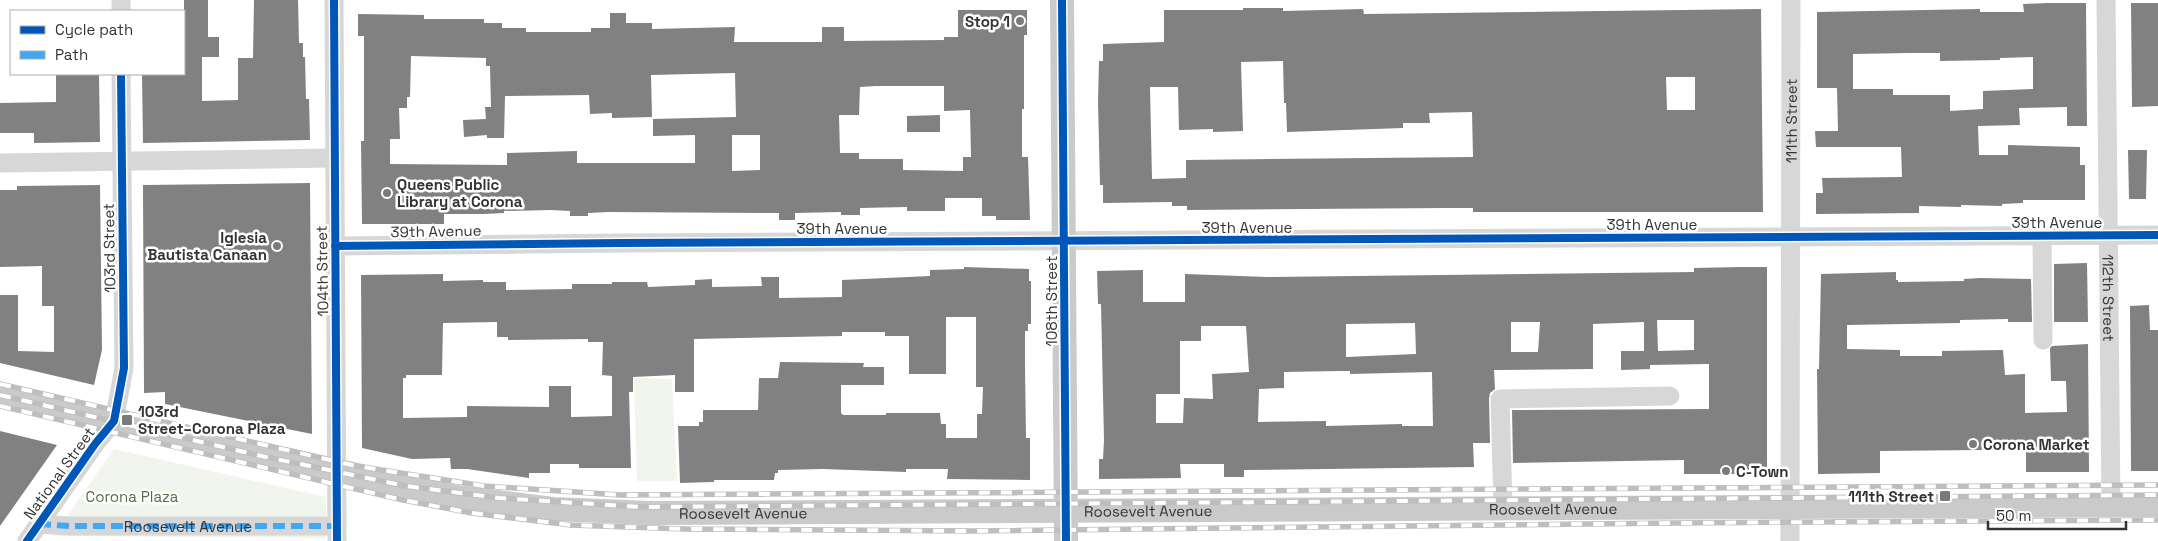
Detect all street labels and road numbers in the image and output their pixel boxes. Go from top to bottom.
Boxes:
street label: 111th Street [1781,79,1800,163]
street label: 103rd Street [99,203,119,293]
street label: 39th Avenue [2012,213,2103,232]
street label: 39th Avenue [1607,215,1698,234]
street label: 39th Avenue [1202,218,1293,237]
street label: 39th Avenue [797,219,888,238]
street label: 39th Avenue [390,221,482,241]
street label: 104th Street [312,225,332,317]
street label: 112th Street [2099,254,2119,342]
street label: 108th Street [1042,255,1061,347]
street label: National Street [19,423,99,523]
street label: Roosevelt Avenue [1489,498,1617,518]
street label: Roosevelt Avenue [1084,501,1213,520]
street label: Roosevelt Avenue [679,503,808,522]
street label: Roosevelt Avenue [124,517,252,536]

